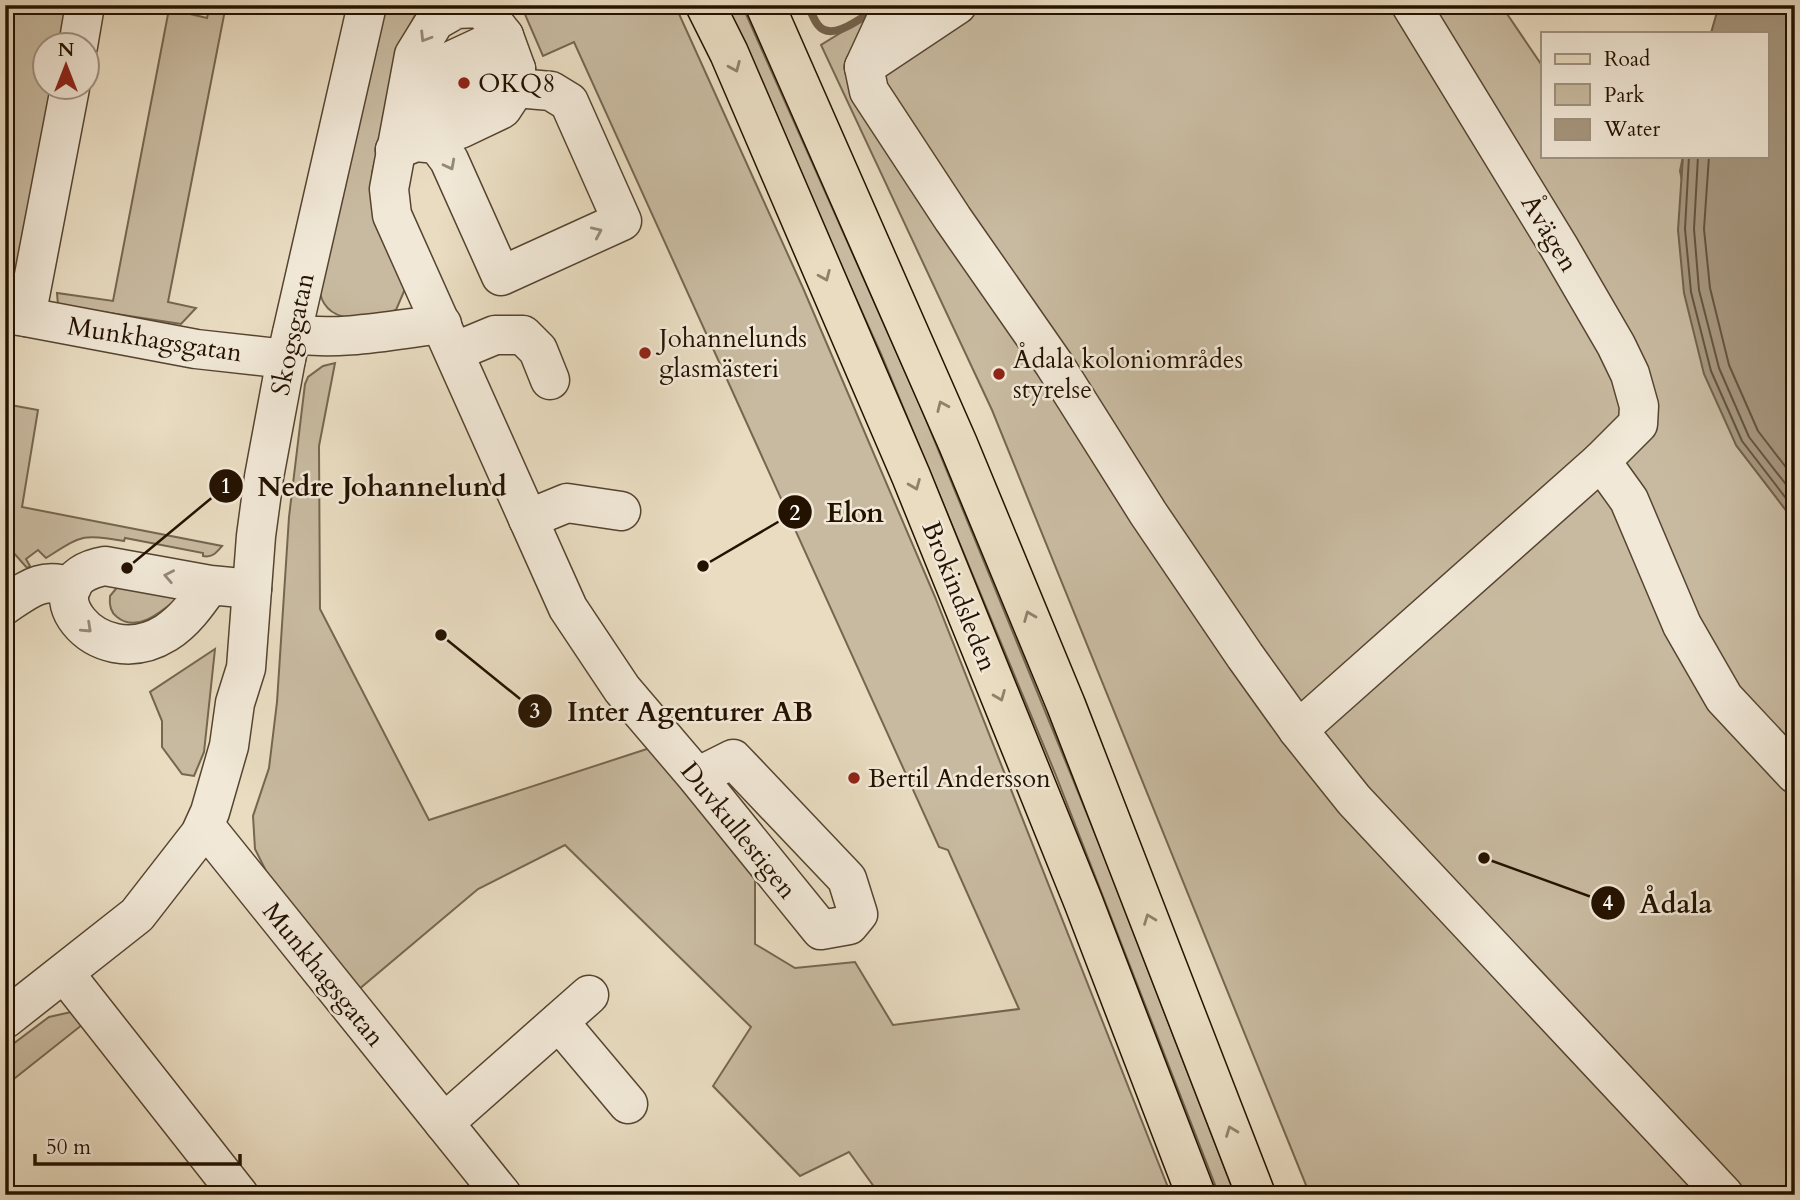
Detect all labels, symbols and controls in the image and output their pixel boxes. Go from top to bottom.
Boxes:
one-way arrow [420,30,433,43]
north arrow [32,32,102,102]
legend [1541,32,1769,158]
text: N [58,37,75,63]
text: Road [1604,45,1650,74]
one-way arrow [727,59,741,72]
place label: OKQ8 [478,66,556,101]
marker: OKQ8 [456,75,472,91]
text: Park [1604,81,1645,110]
text: Water [1603,115,1660,144]
one-way arrow [442,158,456,170]
street label: Åvägen [1513,188,1586,279]
one-way arrow [590,226,603,240]
one-way arrow [817,268,831,281]
street label: Skogsgatan [262,269,323,399]
street label: Munkhagsgatan [65,308,245,371]
place label: Johannelunds glasmästeri [655,321,807,386]
place label: Ådala koloniområdes styrelse [1013,342,1243,407]
marker: Johannelunds glasmästeri [637,345,653,361]
marker: Ådala koloniområdes styrelse [991,366,1007,382]
one-way arrow [936,401,950,414]
callout: Nedre Johannelund [208,462,521,511]
text: Nedre Johannelund [257,468,507,506]
text: 1 [221,472,231,501]
one-way arrow [906,478,920,490]
callout: Elon [777,488,898,537]
text: Elon [826,494,884,532]
text: 2 [790,499,801,528]
street label: Brokindsleden [914,516,1006,676]
one-way arrow [163,570,175,585]
one-way arrow [1024,611,1038,623]
one-way arrow [79,620,92,632]
callout: Inter Agenturer AB [518,686,827,735]
one-way arrow [991,689,1005,701]
text: Inter Agenturer AB [567,693,813,731]
text: 3 [530,697,540,726]
street label: Duvkullestigen [672,754,805,906]
place label: Bertil Andersson [868,761,1051,796]
marker: Bertil Andersson [846,770,862,786]
callout: Ådala [1590,878,1726,927]
text: Ådala [1640,884,1713,923]
text: 4 [1603,889,1614,918]
street label: Munkhagsgatan [255,895,393,1054]
one-way arrow [1143,913,1157,925]
scale bar [35,1123,240,1167]
one-way arrow [1225,1126,1239,1138]
text: 50 m [46,1133,91,1162]

